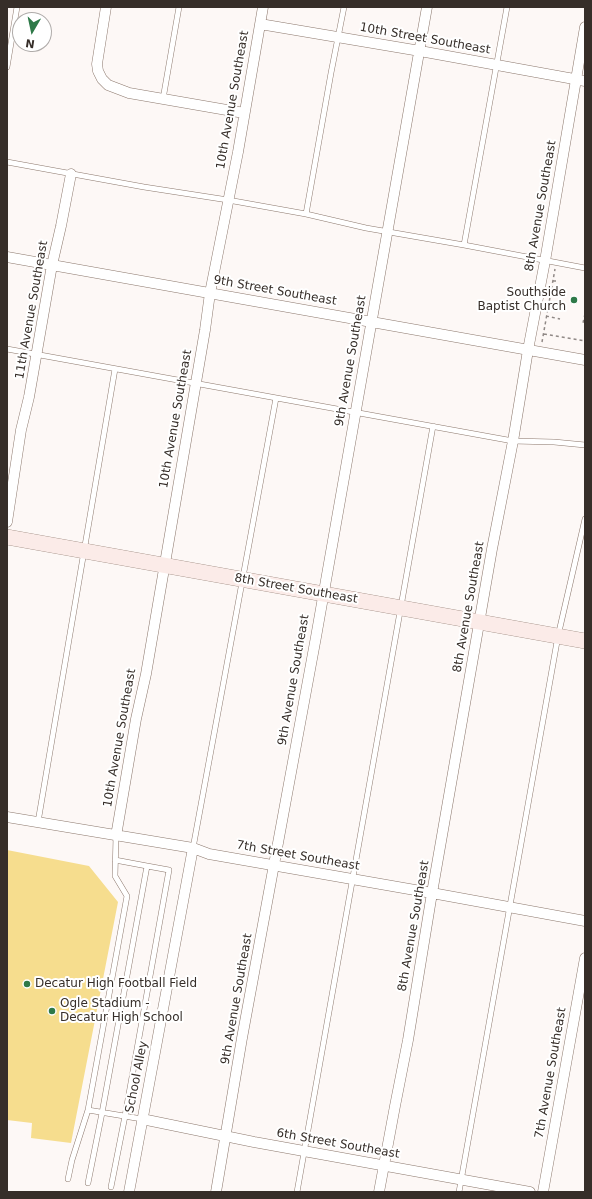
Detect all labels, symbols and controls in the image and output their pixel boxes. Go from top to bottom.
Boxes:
north arrow [12,12,52,52]
street label: 10th Street Southeast [359,20,491,58]
street label: 10th Avenue Southeast [214,30,252,170]
text: N [25,36,36,50]
street label: 8th Avenue Southeast [522,139,560,273]
street label: 11th Avenue Southeast [13,240,51,380]
street label: 9th Street Southeast [212,273,338,309]
place label: Southside Baptist Church [478,286,566,314]
street label: 9th Avenue Southeast [332,294,370,428]
marker: Southside Baptist Church [569,295,579,305]
street label: 10th Avenue Southeast [157,349,195,489]
street label: 8th Avenue Southeast [450,540,488,674]
street label: 8th Street Southeast [233,571,359,607]
street label: 9th Avenue Southeast [275,613,313,747]
street label: 10th Avenue Southeast [101,668,139,808]
street label: 7th Street Southeast [235,838,361,874]
street label: 8th Avenue Southeast [395,859,433,993]
street label: 9th Avenue Southeast [218,932,256,1066]
place label: Decatur High Football Field [35,977,197,991]
marker: Decatur High Football Field [22,979,32,989]
place label: Ogle Stadium - Decatur High School [60,997,183,1025]
marker: Ogle Stadium - Decatur High School [47,1006,57,1016]
street label: 7th Avenue Southeast [532,1006,570,1140]
street label: School Alley [123,1040,151,1114]
street label: 6th Street Southeast [275,1126,401,1162]

